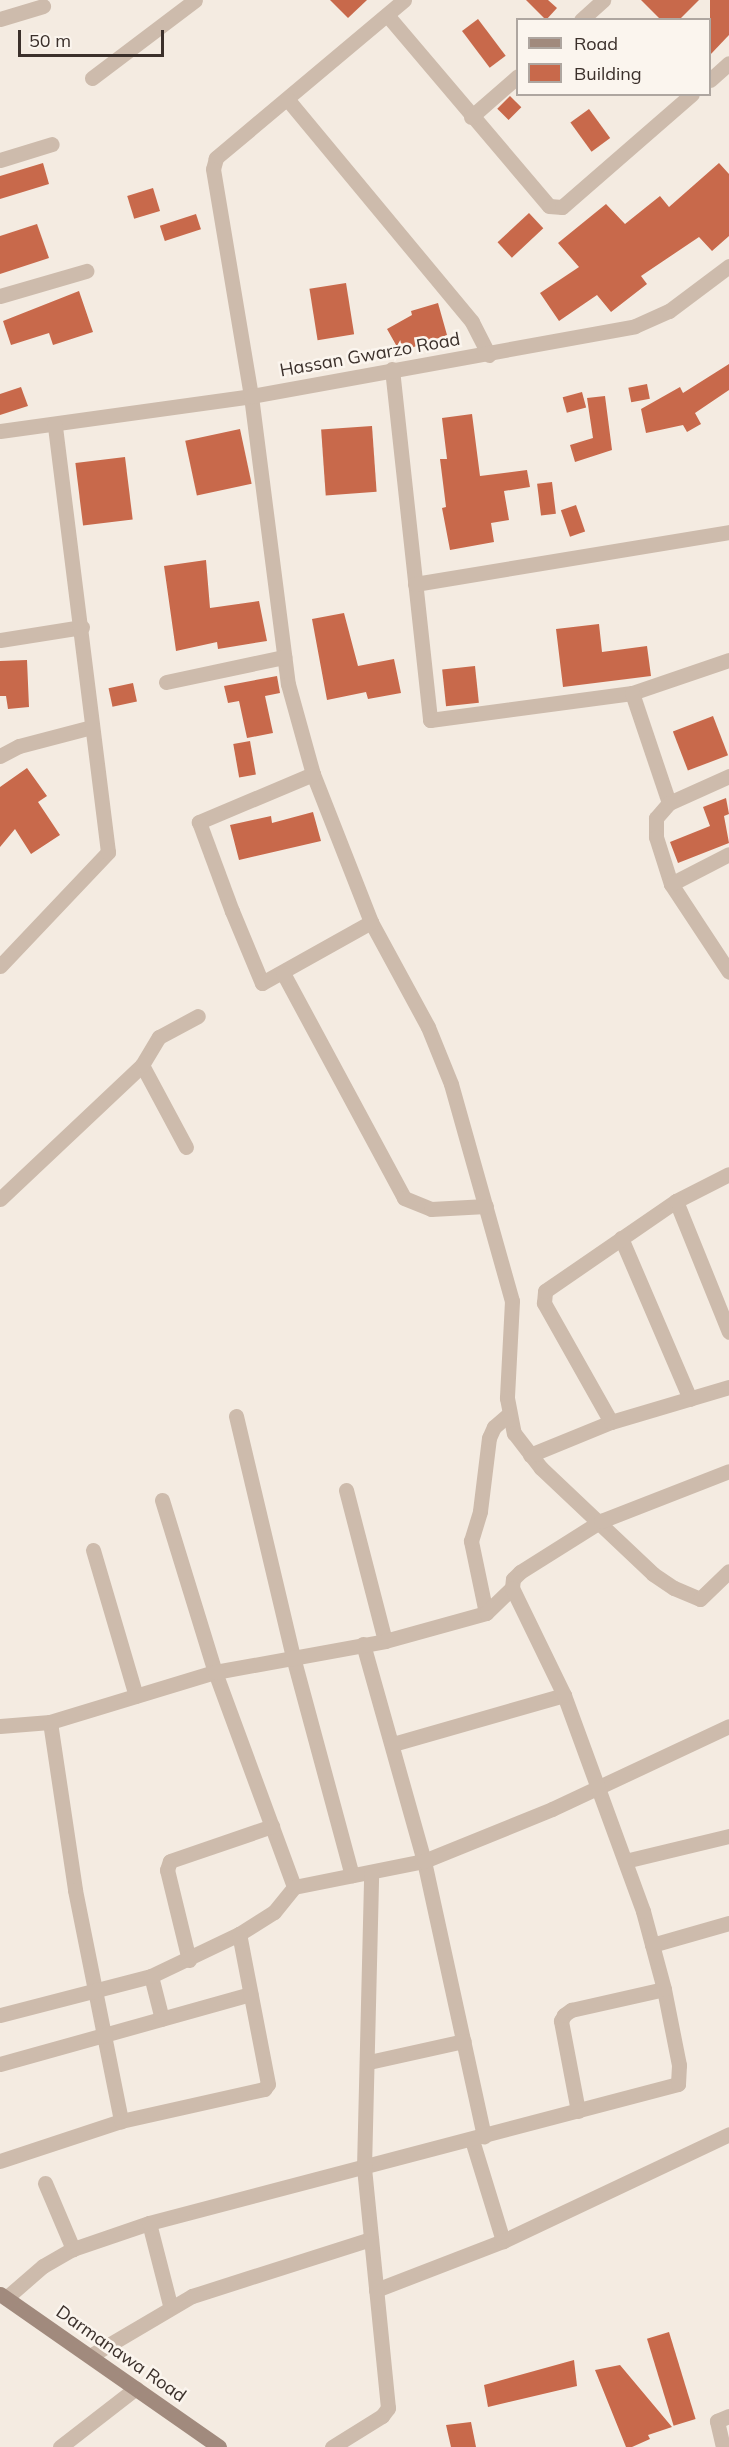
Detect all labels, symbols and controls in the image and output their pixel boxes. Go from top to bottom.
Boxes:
scale bar [21,18,166,56]
legend [516,18,711,96]
text: 50 m [29,29,71,52]
text: Road [574,32,618,55]
text: Building [574,62,642,85]
street label: Hassan Gwarzo Road [278,328,462,382]
street label: Darmanawa Road [52,2301,190,2407]

